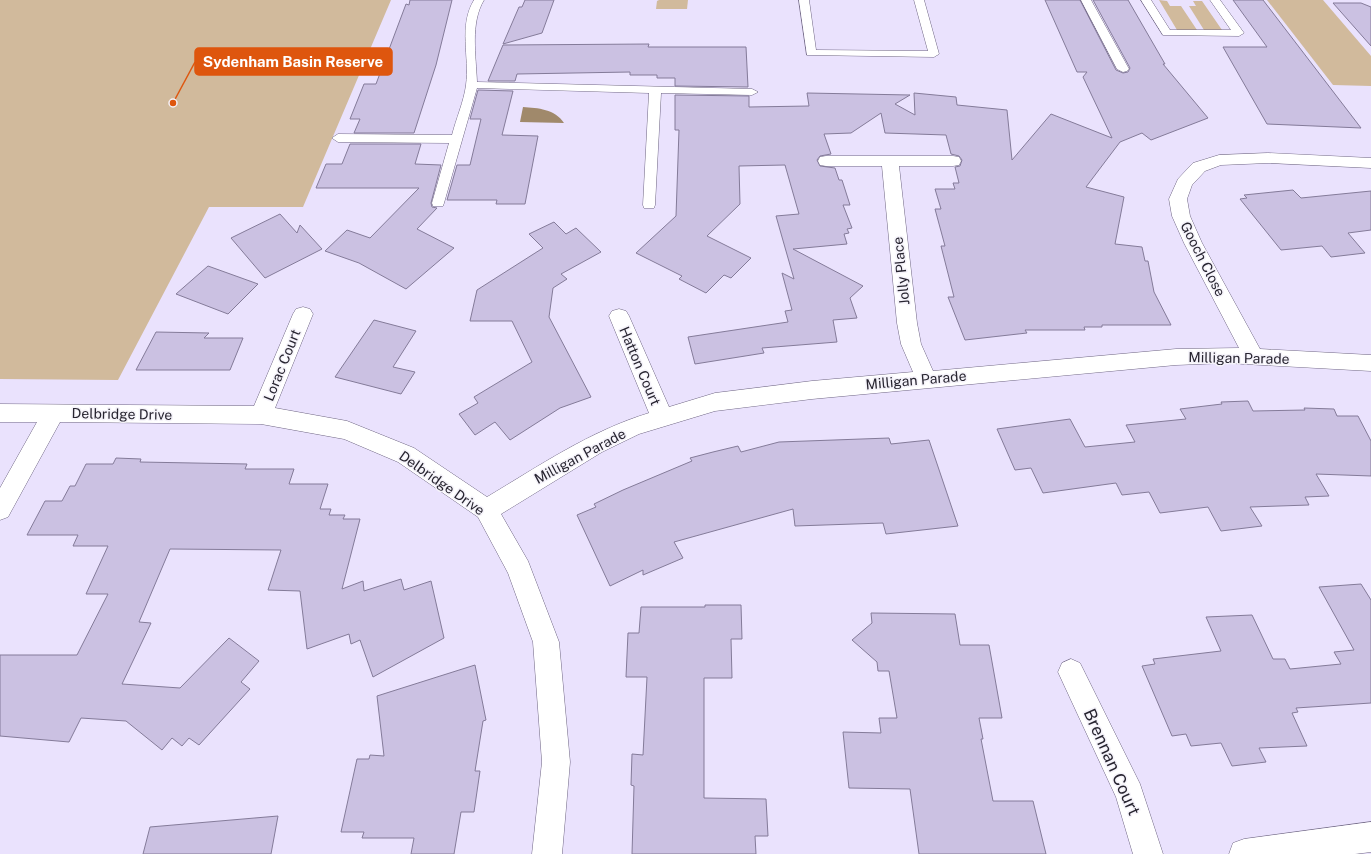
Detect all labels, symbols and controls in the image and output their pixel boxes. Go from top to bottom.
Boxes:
callout: Sydenham Basin Reserve [195,48,392,75]
text: Sydenham Basin Reserve [203,53,383,70]
street label: Gooch Close [1177,219,1229,299]
street label: Jolly Place [889,236,913,306]
street label: Hatton Court [616,324,664,408]
street label: Lorac Court [260,327,304,403]
street label: Milligan Parade [1188,349,1290,367]
street label: Milligan Parade [865,368,967,392]
street label: Delbridge Drive [72,405,173,423]
street label: Milligan Parade [532,425,628,487]
street label: Delbridge Drive [396,448,488,518]
street label: Brennan Court [1080,706,1144,818]

